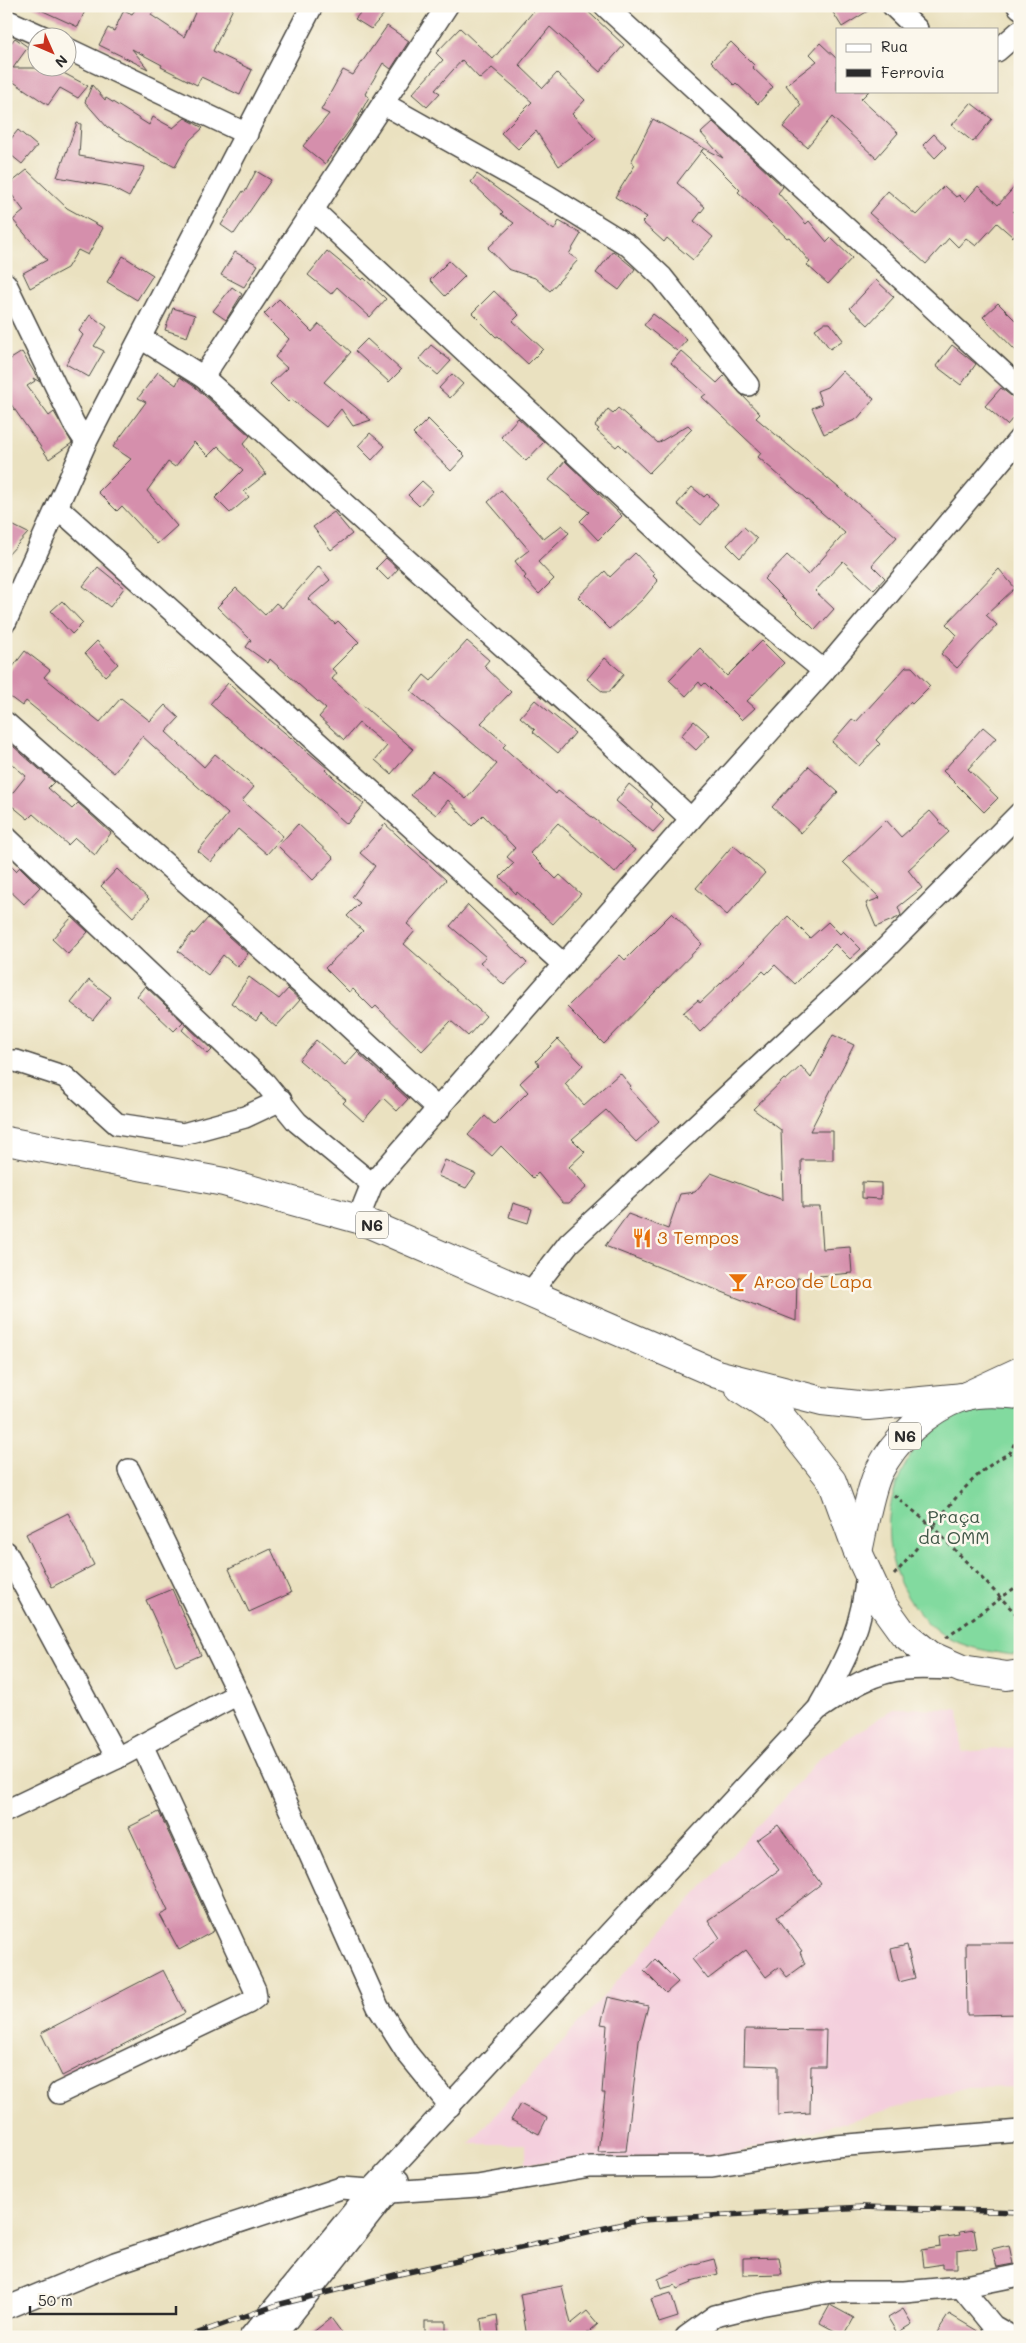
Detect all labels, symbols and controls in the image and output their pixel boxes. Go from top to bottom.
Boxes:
north arrow [28,28,78,78]
legend [836,28,998,92]
text: Rua [881,36,908,56]
text: N [51,51,72,72]
text: Ferrovia [881,62,945,82]
road number: N6 [356,1212,388,1238]
place label: 3 Tempos [657,1225,739,1249]
restaurant icon: 3 Tempos [631,1227,653,1249]
place label: Arco de Lapa [753,1269,873,1293]
bar icon: Arco de Lapa [727,1271,749,1293]
road number: N6 [889,1422,921,1450]
park label: Praça da OMM [918,1504,990,1549]
scale bar [30,2283,176,2315]
text: 50 m [38,2290,73,2310]

